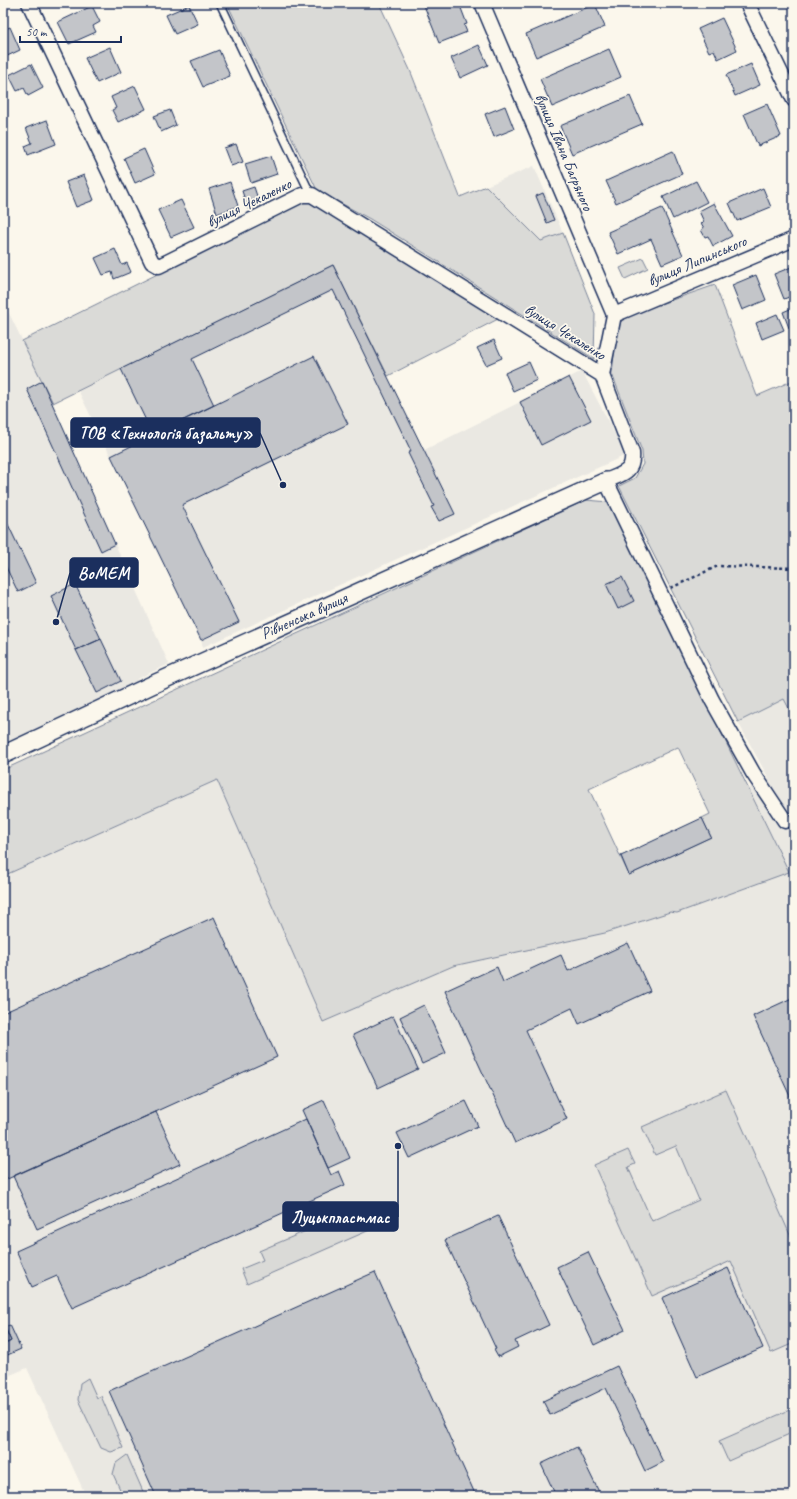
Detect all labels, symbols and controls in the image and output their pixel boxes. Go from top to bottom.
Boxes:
scale bar [20,18,121,44]
text: 50 m [26,24,48,40]
street label: вулиця Івана Багряного [530,90,598,215]
street label: вулиця Чекаленко [203,173,296,232]
street label: вулиця Липинського [645,231,751,291]
street label: вулиця Чекаленко [521,299,610,366]
callout: ТОВ «Технологія базальту» [71,418,260,447]
text: ТОВ «Технологія базальту» [79,423,253,445]
callout: ВоМЕМ [70,558,138,587]
text: ВоМЕМ [78,563,131,584]
street label: Рівненська вулиця [258,588,351,644]
callout: Луцькпластмас [283,1202,398,1231]
text: Луцькпластмас [290,1207,391,1228]

